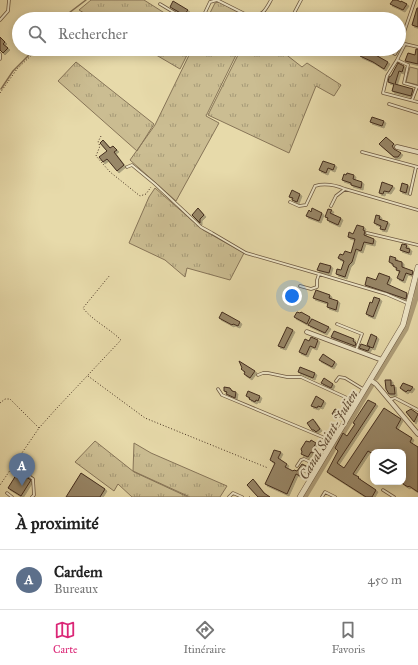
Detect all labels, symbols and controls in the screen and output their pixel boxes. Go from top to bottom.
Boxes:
search box [12,12,406,56]
icon: search [26,23,48,45]
text: Rechercher [58,25,128,43]
your location [282,286,302,306]
water label: Canal Saint-Julien [296,387,362,483]
map controls [370,449,406,485]
button: layers [370,449,406,485]
pin: A [9,453,35,486]
text: À proximité [16,513,99,534]
text: Cardem [54,563,103,581]
text: A [25,572,33,588]
text: 450 m [367,572,402,588]
text: Bureaux [54,581,98,597]
tab: Carte [53,619,78,656]
tab: Itinéraire [183,619,226,656]
tab: Favoris [332,619,365,656]

